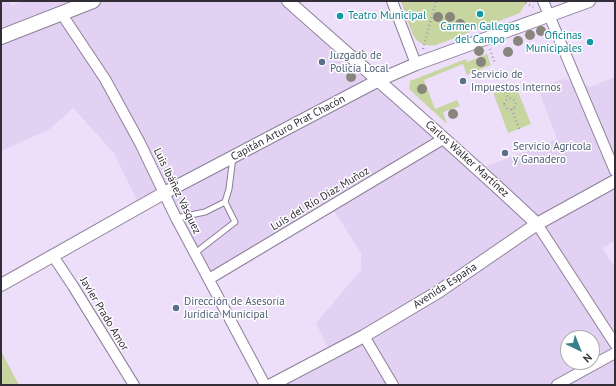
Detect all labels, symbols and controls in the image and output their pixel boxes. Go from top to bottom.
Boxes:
place label: Teatro Municipal [348,9,426,23]
marker: Carmen Gallegos del Campo [475,9,485,19]
marker: Teatro Municipal [335,11,345,21]
place label: Carmen Gallegos del Campo [440,20,520,46]
place label: Oficinas Municipales [526,29,582,55]
marker: Oficinas Municipales [585,37,595,47]
place label: Juzgado de Policía Local [330,49,389,75]
marker: Juzgado de Policía Local [317,57,327,67]
place label: Servicio de Impuestos Internos [471,68,561,94]
marker: Servicio de Impuestos Internos [458,76,468,86]
street label: Capitán Arturo Prat Chacón [229,92,347,164]
street label: Carlos Walker Martínez [422,118,512,200]
place label: Servicio Agrícola y Ganadero [513,140,591,166]
street label: Luis Ibáñez Vásquez [150,146,204,236]
marker: Servicio Agrícola y Ganadero [500,148,510,158]
street label: Luis del Río Díaz Muñoz [268,164,372,234]
street label: Avenida España [411,260,479,312]
street label: Javier Prado Amor [77,275,131,353]
place label: Dirección de Asesoría Jurídica Municipal [184,295,285,321]
marker: Dirección de Asesoría Jurídica Municipal [171,303,181,313]
north arrow [560,330,600,370]
text: N [580,350,595,366]

